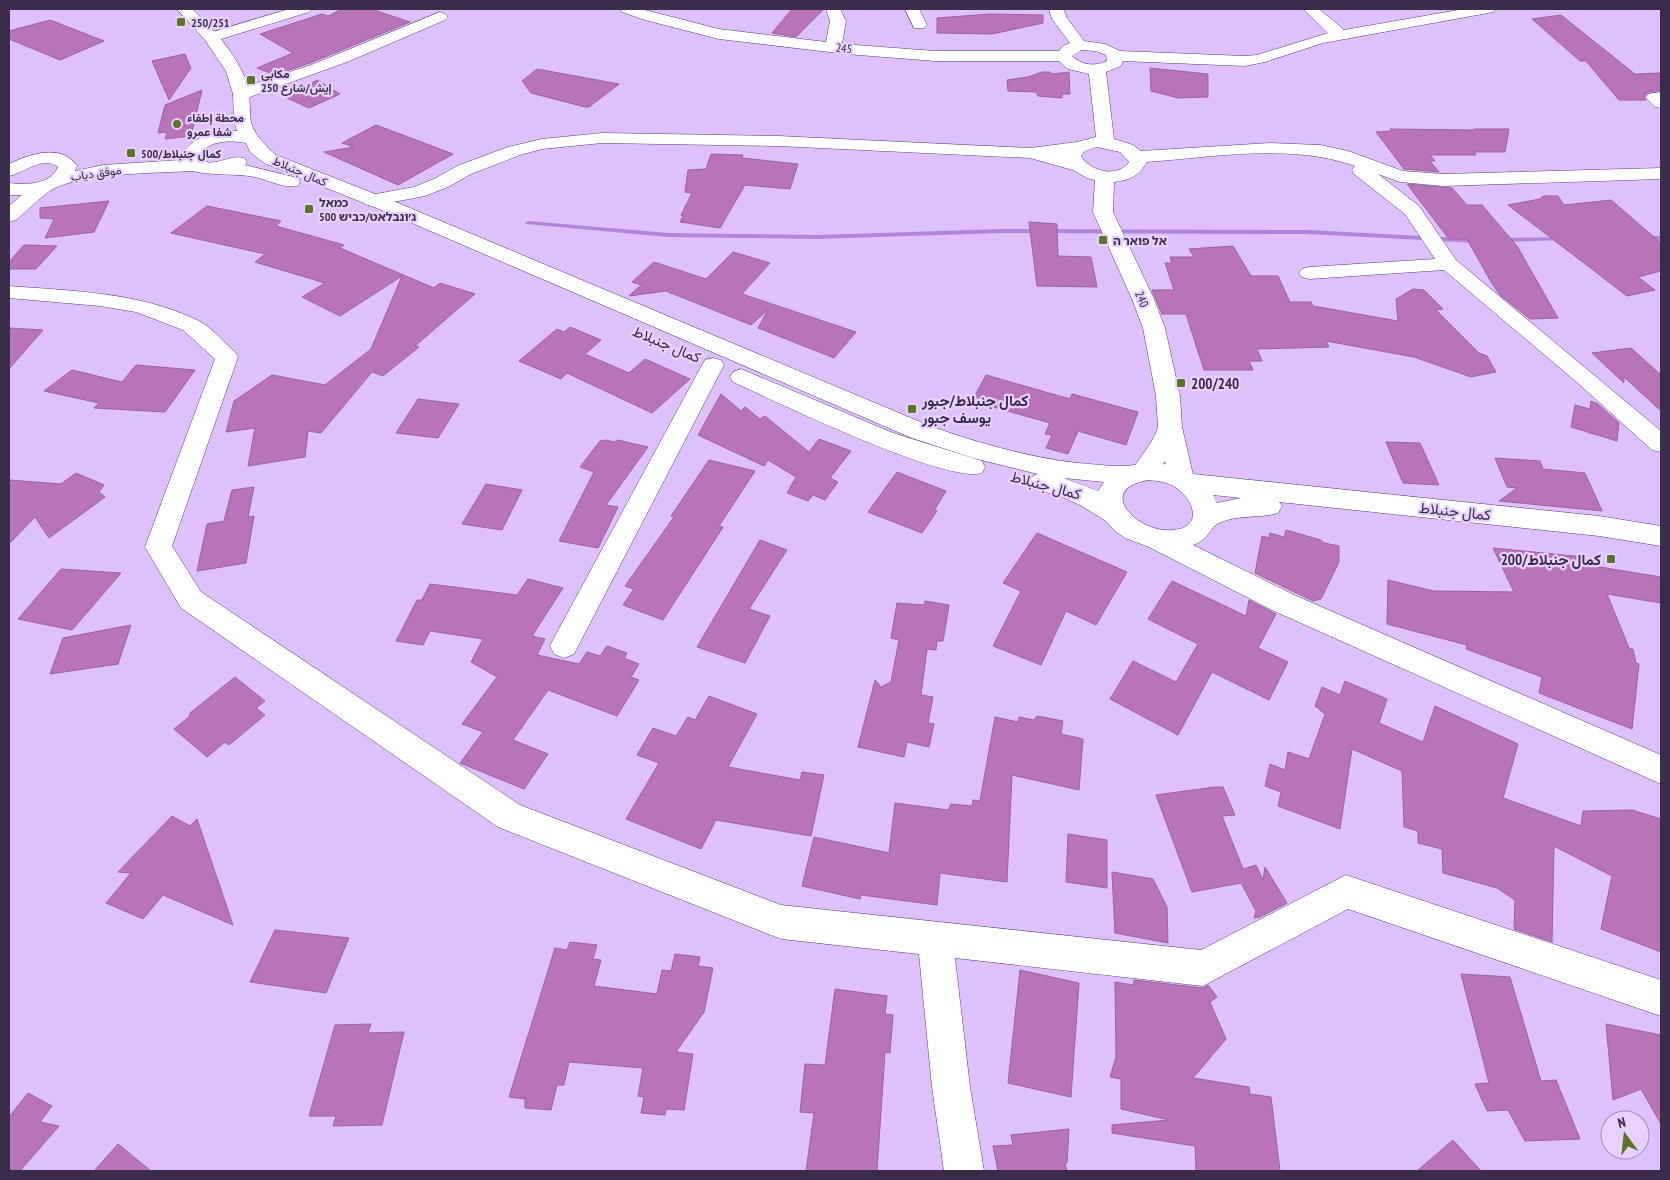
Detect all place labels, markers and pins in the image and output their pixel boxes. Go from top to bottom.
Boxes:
place label: 250/251 [191,15,230,30]
marker: 250/251 [175,16,187,28]
place label: مكابي إيش/شارع 250 [261,66,332,96]
marker: مكابي إيش/شارع 250 [245,74,257,86]
place label: محطة إطفاء شفا عمرو [187,110,245,140]
marker: محطة إطفاء شفا عمرو [171,118,183,130]
place label: 500/كمال جنبلاط [141,146,222,161]
marker: 500/كمال جنبلاط [125,147,137,159]
place label: כמאל ג׳ונבלאט/כביש 500 [319,195,416,224]
marker: כמאל ג׳ונבלאט/כביש 500 [303,203,315,215]
place label: אל פואר ה [1113,233,1167,248]
marker: אל פואר ה [1097,234,1109,246]
place label: 200/240 [1191,374,1239,393]
marker: 200/240 [1175,377,1187,389]
place label: كمال جنبلاط/جبور يوسف جبور [921,391,1029,427]
marker: كمال جنبلاط/جبور يوسف جبور [906,403,918,415]
place label: 200/كمال جنبلاط [1501,550,1601,569]
marker: 200/كمال جنبلاط [1605,553,1617,565]

